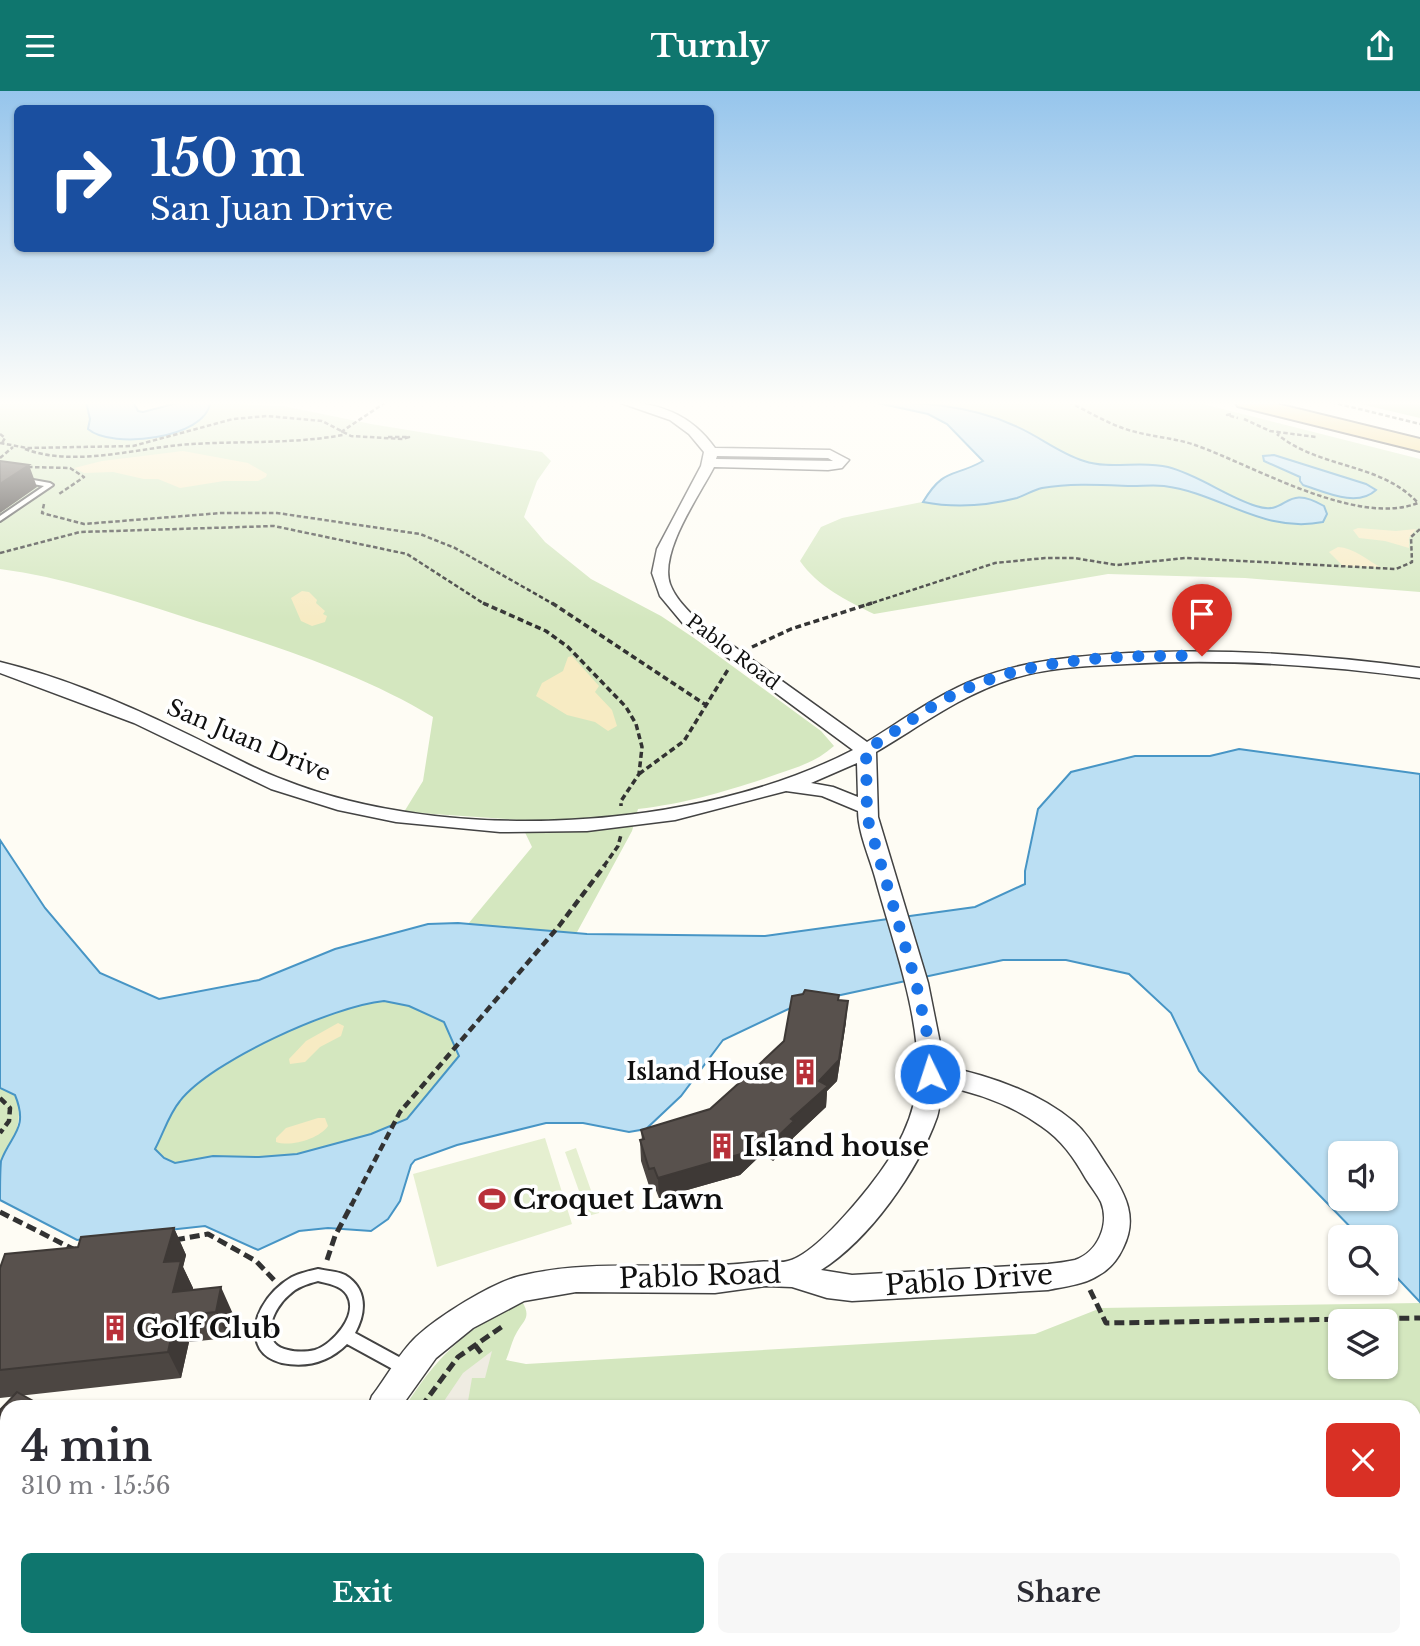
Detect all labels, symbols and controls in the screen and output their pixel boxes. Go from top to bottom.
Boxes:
text: Turnly [650,26,770,66]
icon: menu [21,27,59,65]
icon: share [1361,27,1399,65]
text: 150 m [150,128,305,189]
icon: right [35,133,126,224]
text: San Juan Drive [150,189,393,229]
pin [1172,584,1232,656]
icon: arrive [1183,595,1221,633]
street label: Pablo Road [682,610,784,695]
street label: San Juan Drive [163,693,335,787]
position arrow [893,1037,967,1111]
building icon: Island House [790,1057,820,1087]
place label: Island House [626,1058,784,1086]
place label: Island house [743,1129,929,1164]
building icon: Island house [707,1131,737,1161]
map controls [1328,1141,1398,1379]
button: sound [1328,1141,1398,1211]
place label: Croquet Lawn [513,1182,723,1217]
sports icon: Croquet Lawn [477,1184,507,1214]
button: search [1328,1225,1398,1295]
street label: Pablo Road [618,1256,782,1296]
street label: Pablo Drive [884,1257,1054,1303]
button: layers [1328,1309,1398,1379]
place label: Golf Club [136,1311,281,1346]
building icon: Golf Club [100,1313,130,1343]
text: 4 min [21,1420,152,1472]
button: close [1326,1423,1400,1497]
text: 310 m · 15:56 [21,1472,171,1500]
button: Exit [21,1553,704,1633]
button: Share [718,1553,1400,1633]

